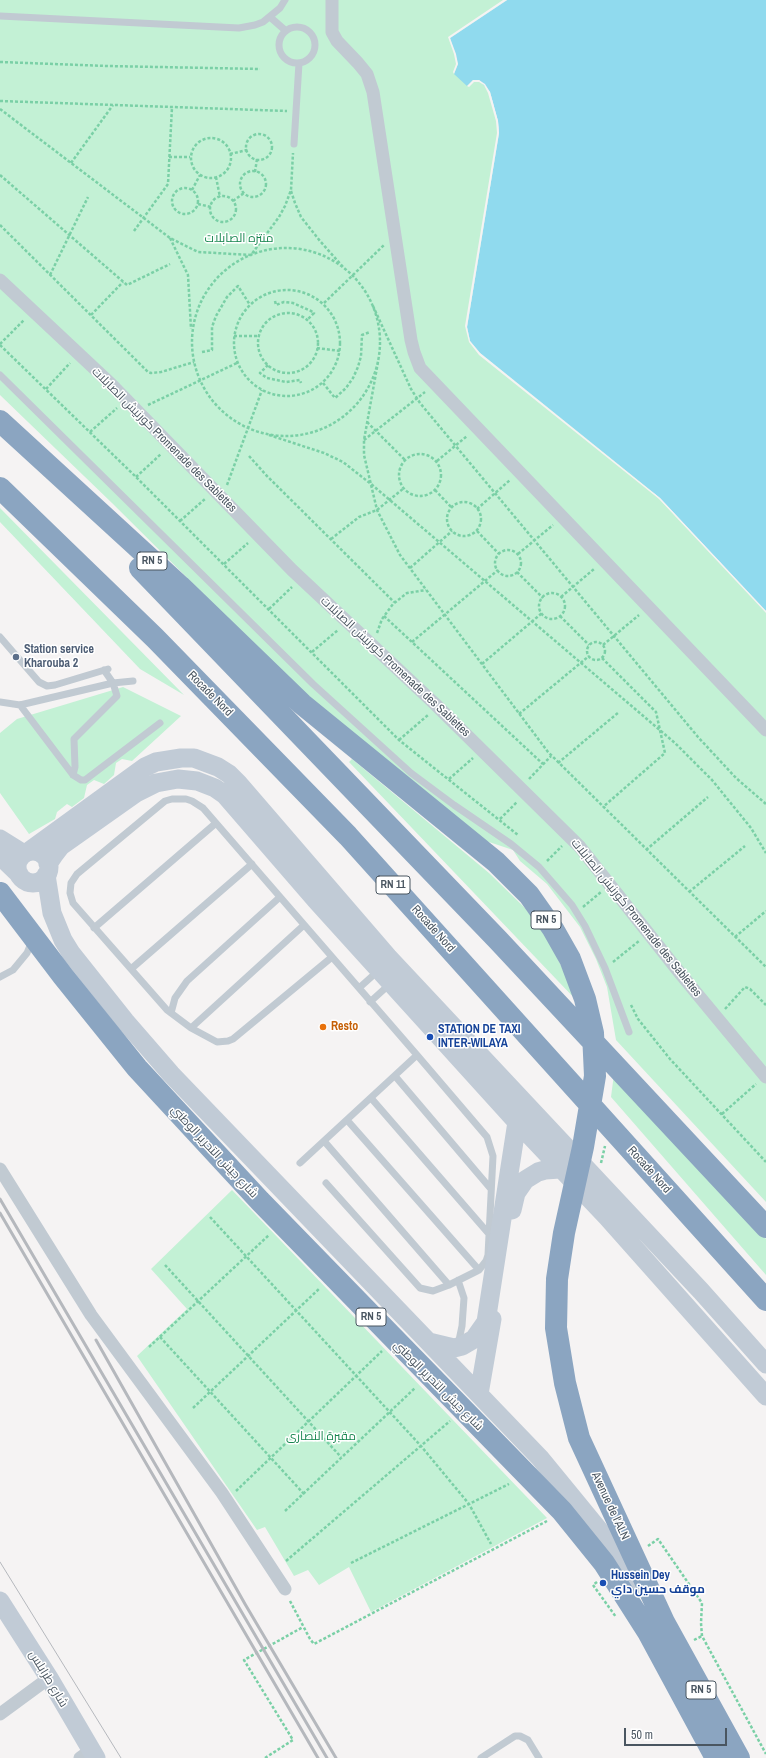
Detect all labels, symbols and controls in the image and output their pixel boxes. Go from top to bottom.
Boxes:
park label: منتزه الصابلات [204,232,274,246]
street label: كورنيش الصابلات Promenade des Sablettes [89,365,239,515]
road number: RN 5 [137,552,167,570]
street label: كورنيش الصابلات Promenade des Sablettes [317,594,473,740]
place label: Station service Kharouba 2 [24,643,94,671]
marker: Station service Kharouba 2 [11,652,21,662]
street label: Rocade Nord [184,668,236,720]
street label: كورنيش الصابلات Promenade des Sablettes [568,836,704,1000]
road number: RN 11 [376,876,410,894]
street label: Rocade Nord [408,903,458,955]
road number: RN 5 [531,911,561,929]
place label: Resto [331,1020,358,1034]
marker: Resto [318,1022,328,1032]
place label: STATION DE TAXI INTER-WILAYA [438,1023,521,1051]
marker: STATION DE TAXI INTER-WILAYA [425,1032,435,1042]
street label: شارع جيش التحرير الوطني [167,1103,261,1201]
street label: Rocade Nord [624,1144,674,1196]
road number: RN 5 [356,1308,386,1326]
street label: شارع جيش التحرير الوطني [390,1338,486,1434]
park label: مقبرة النصارى [286,1430,356,1444]
street label: Avenue de l'ALN [588,1470,632,1542]
place label: Hussein Dey موقف حسين داي [611,1569,705,1597]
marker: Hussein Dey موقف حسين داي [598,1578,608,1588]
street label: شارع طرابلس [25,1648,71,1710]
road number: RN 5 [686,1681,716,1699]
scale bar [626,1720,729,1746]
text: 50 m [631,1727,653,1743]

